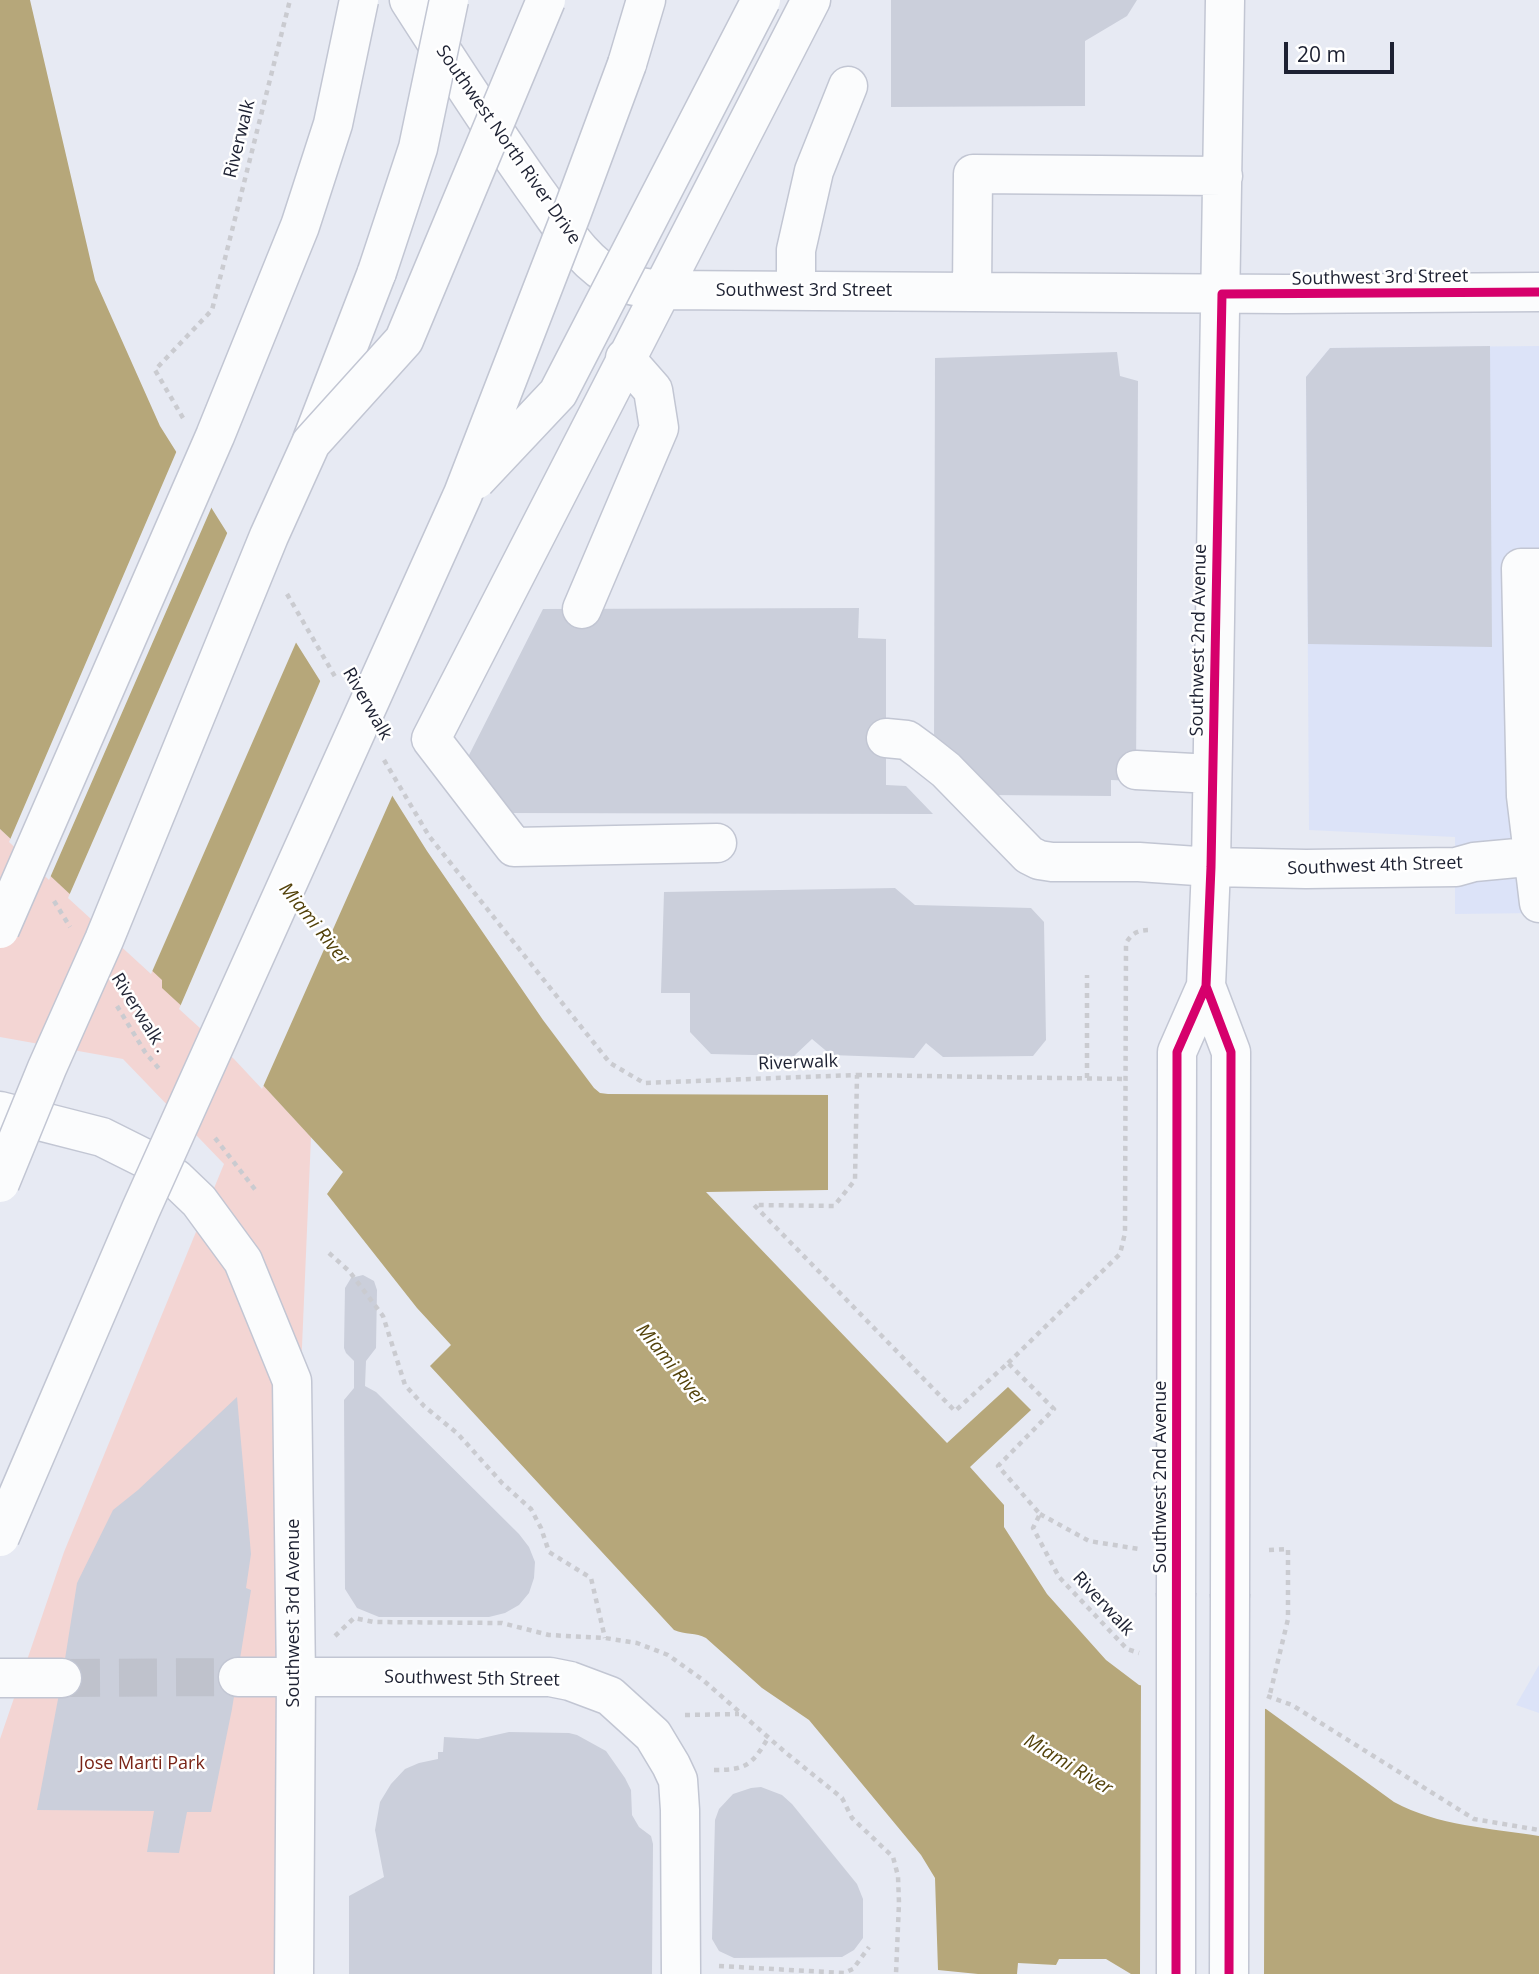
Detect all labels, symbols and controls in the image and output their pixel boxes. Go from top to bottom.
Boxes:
scale bar [1287,28,1397,72]
text: 20 m [1297,40,1346,68]
street label: Southwest North River Drive [431,41,585,249]
street label: Riverwalk [220,98,260,180]
street label: Southwest 3rd Street [1292,266,1468,290]
street label: Southwest 3rd Street [716,280,892,302]
street label: Southwest 2nd Avenue [1187,544,1211,736]
street label: Riverwalk [338,664,396,744]
street label: Southwest 4th Street [1287,852,1463,880]
water label: Miami River [274,878,354,970]
street label: Riverwalk . [106,969,172,1057]
street label: Riverwalk [758,1051,838,1075]
water label: Miami River [631,1319,711,1411]
street label: Southwest 2nd Avenue [1150,1381,1172,1573]
street label: Southwest 3rd Avenue [283,1519,305,1707]
street label: Riverwalk [1068,1567,1138,1641]
street label: Southwest 5th Street [384,1667,560,1691]
water label: Miami River [1020,1730,1116,1800]
park label: Jose Marti Park [79,1753,205,1775]

